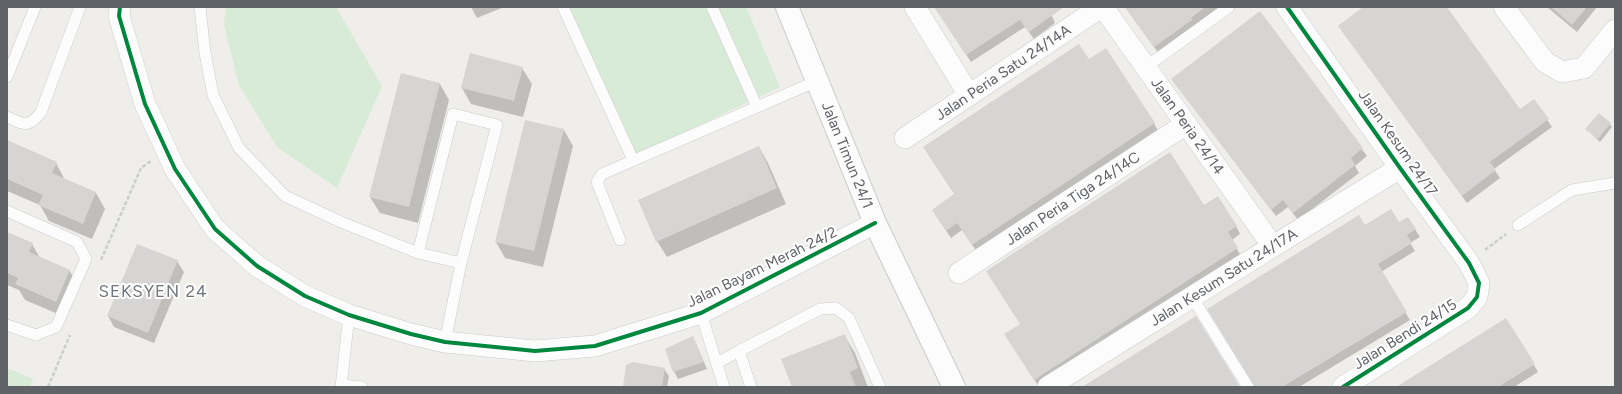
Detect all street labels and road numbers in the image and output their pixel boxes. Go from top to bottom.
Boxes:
street label: Jalan Peria Satu 24/14A [932,21,1074,124]
street label: Jalan Peria 24/14 [1147,74,1228,178]
street label: Jalan Kesum 24/17 [1355,87,1441,199]
street label: Jalan Timun 24/1 [818,99,877,211]
street label: Jalan Peria Tiga 24/14C [1002,148,1143,249]
street label: Jalan Bayam Merah 24/2 [684,223,840,311]
street label: Jalan Kesum Satu 24/17A [1147,225,1300,330]
street label: Jalan Bendi 24/15 [1350,295,1460,373]

